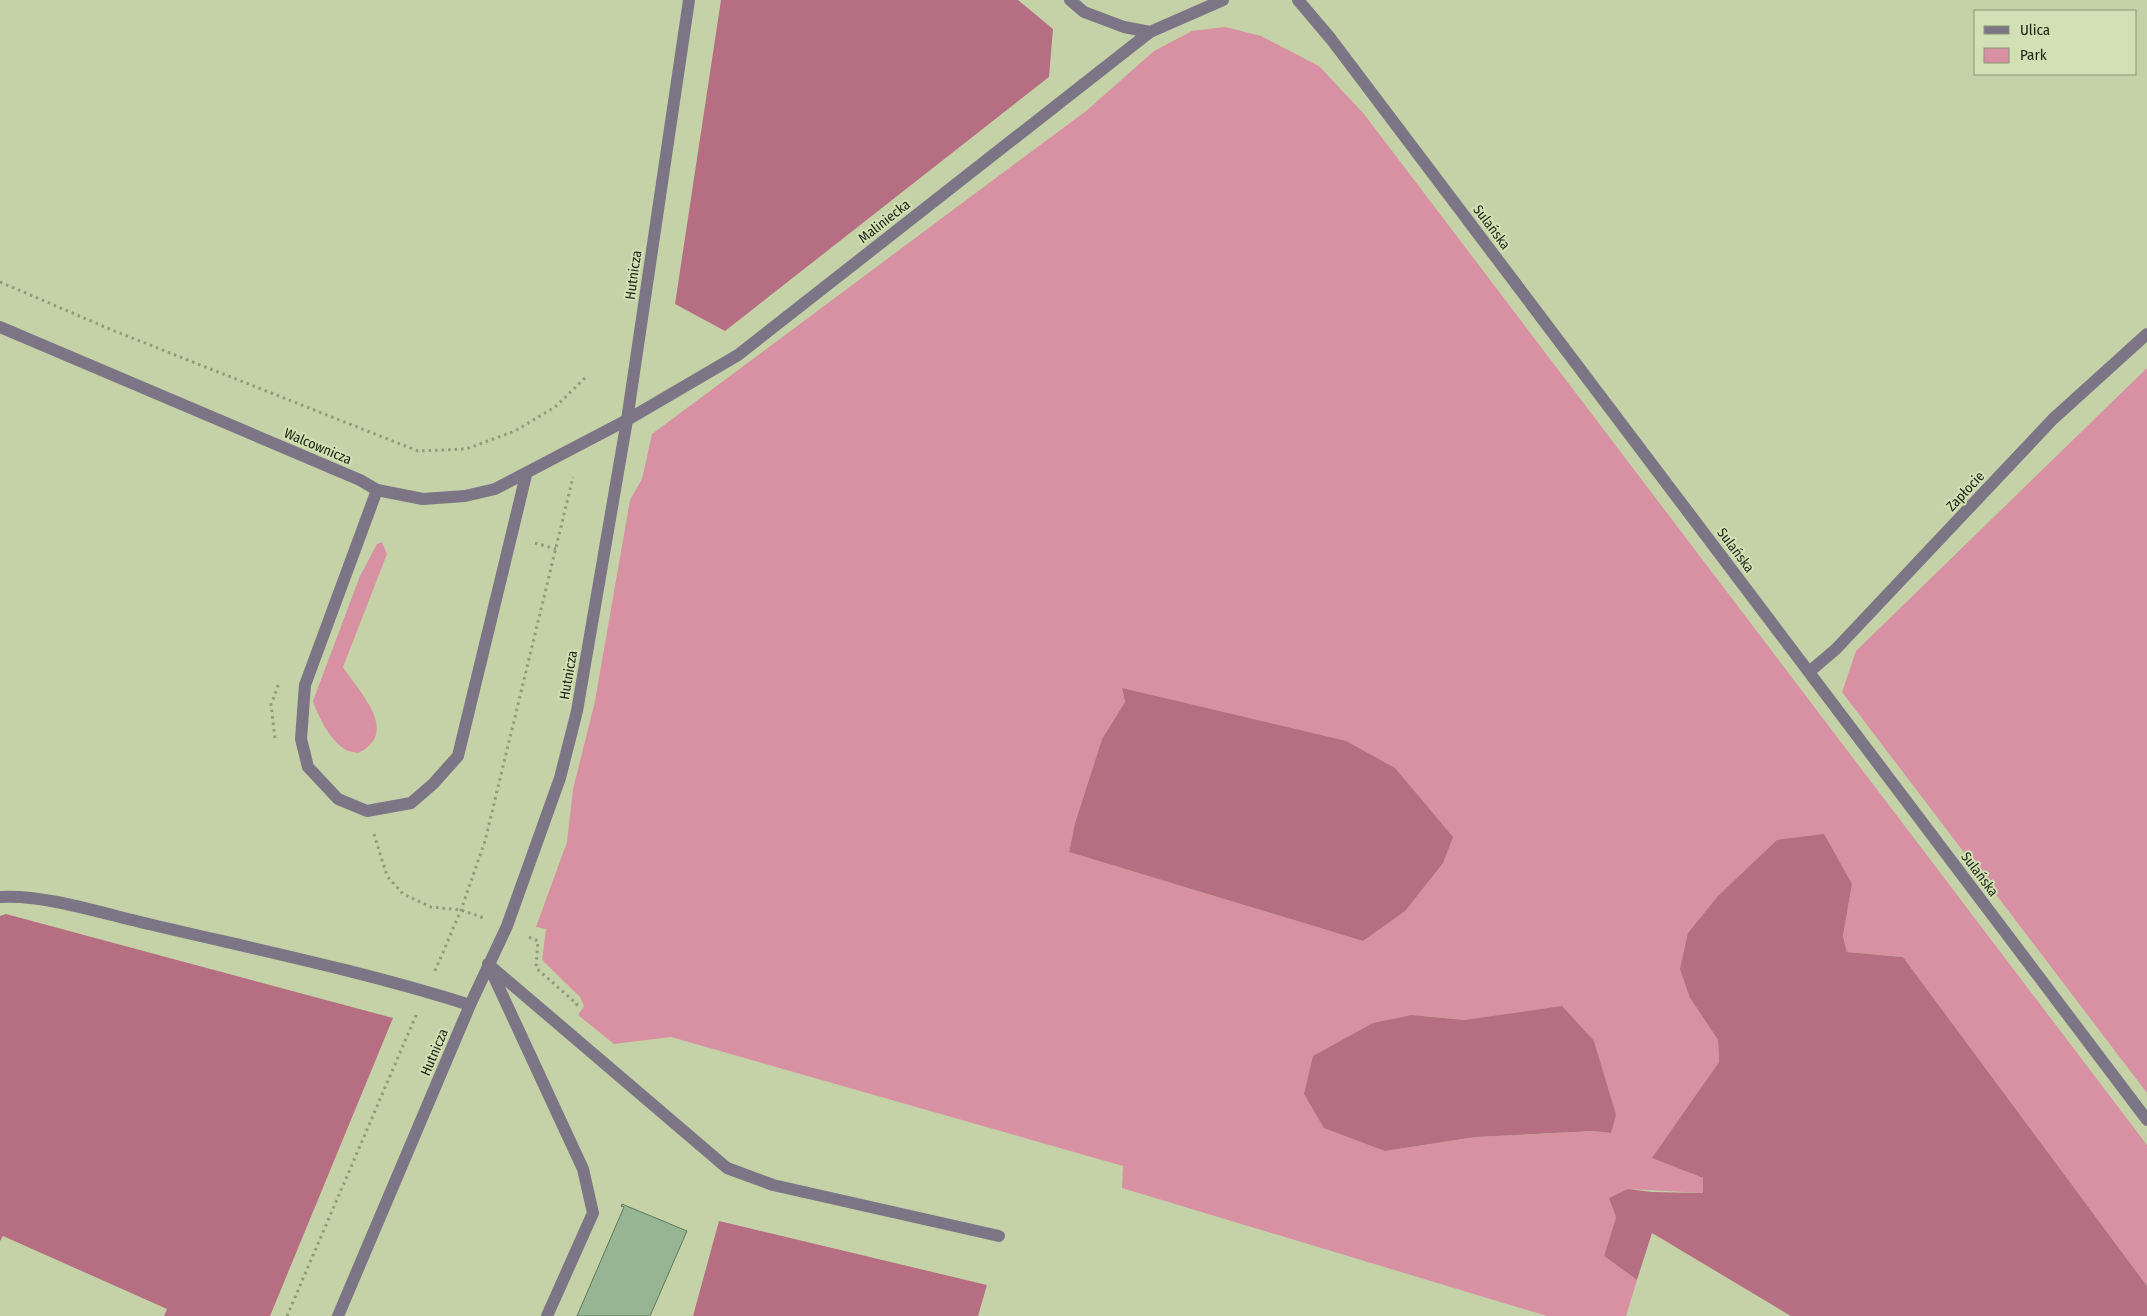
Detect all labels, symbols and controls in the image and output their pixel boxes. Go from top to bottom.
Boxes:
legend [1974,10,2137,75]
text: Ulica [2020,21,2050,39]
text: Park [2020,46,2047,64]
street label: Maliniecka [855,196,914,247]
street label: Sulańska [1469,202,1514,253]
street label: Hutnicza [622,249,645,301]
street label: Walcownicza [281,425,354,468]
street label: Zapłocie [1943,468,1988,515]
street label: Sulańska [1713,525,1758,576]
street label: Hutnicza [556,649,581,701]
street label: Sulańska [1957,849,2002,900]
street label: Hutnicza [417,1026,452,1078]

